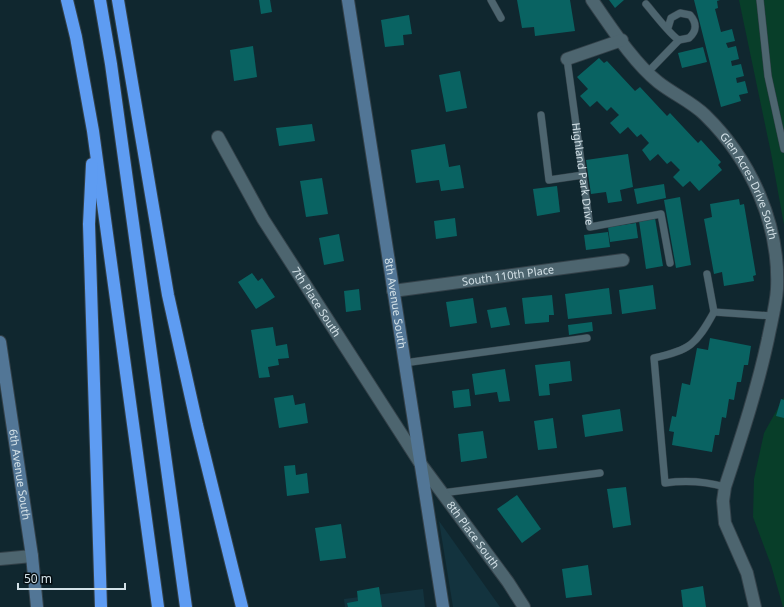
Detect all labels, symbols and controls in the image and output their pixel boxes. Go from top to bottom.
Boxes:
street label: Highland Park Drive [569,122,598,226]
street label: Glen Acres Drive South [717,129,781,241]
street label: 8th Avenue South [381,257,410,350]
street label: South 110th Place [461,261,555,289]
street label: 7th Place South [289,264,345,339]
street label: 6th Avenue South [6,428,35,521]
street label: 8th Place South [444,498,503,571]
scale bar [18,565,125,591]
text: 50 m [24,570,52,587]

